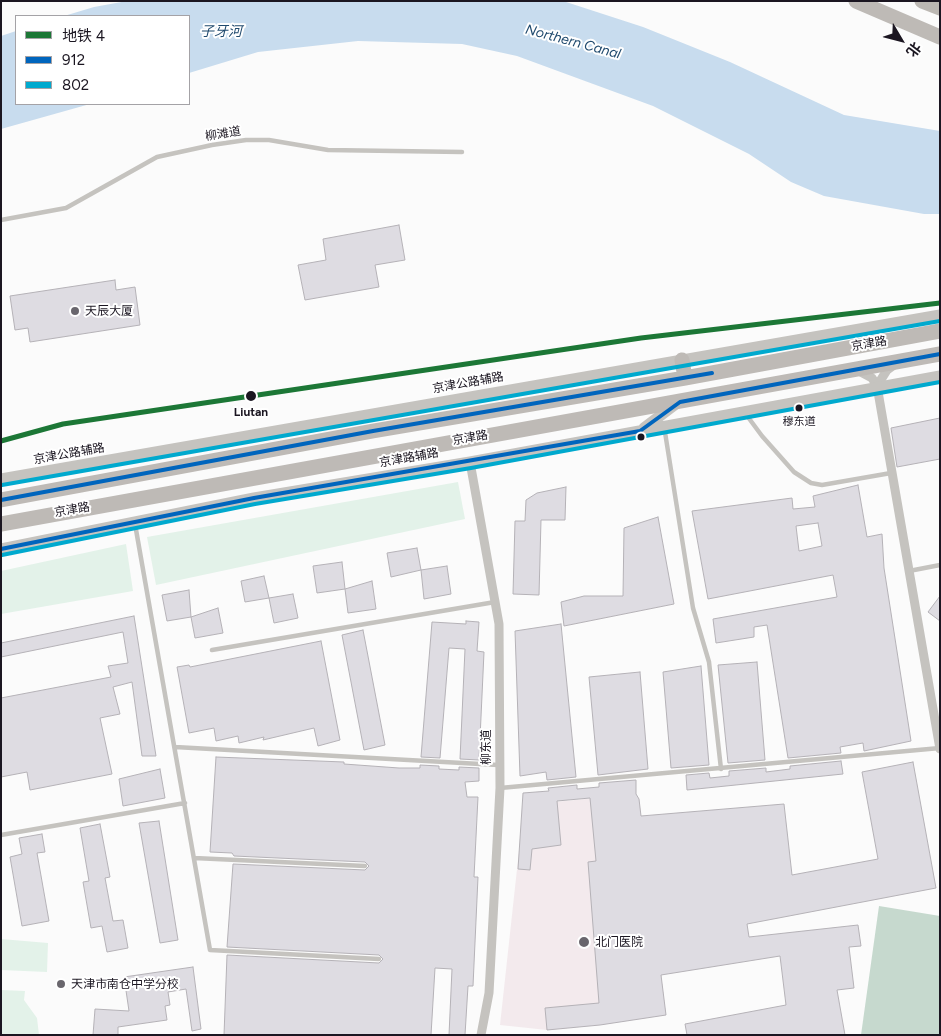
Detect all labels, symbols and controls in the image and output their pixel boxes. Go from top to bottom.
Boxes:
legend [15,15,190,105]
north arrow [876,15,926,65]
water label: Northern Canal [523,21,623,63]
water label: 子牙河 [200,24,242,40]
text: 地铁 4 [62,27,105,45]
text: 北 [902,39,924,60]
text: 912 [62,51,85,69]
text: 802 [62,76,89,94]
street label: 柳滩道 [204,124,242,144]
place label: 天辰大厦 [85,304,133,318]
marker: 天辰大厦 [69,305,81,317]
street label: 京津路 [850,334,888,354]
street label: 京津公路辅路 [431,370,505,396]
marker: Liutan [244,389,258,403]
marker: 穆东道 [794,403,804,413]
place label: Liutan [234,405,268,419]
place label: 穆东道 [783,415,815,429]
street label: 京津路 [451,428,489,448]
unlabelled marker [636,432,646,442]
street label: 京津公路辅路 [32,441,106,467]
street label: 京津路辅路 [378,446,440,470]
street label: 京津路 [53,500,91,520]
street label: 柳东道 [479,729,493,765]
marker: 北门医院 [577,935,591,949]
place label: 北门医院 [595,935,643,949]
place label: 天津市南仓中学分校 [71,977,179,991]
marker: 天津市南仓中学分校 [55,978,67,990]

